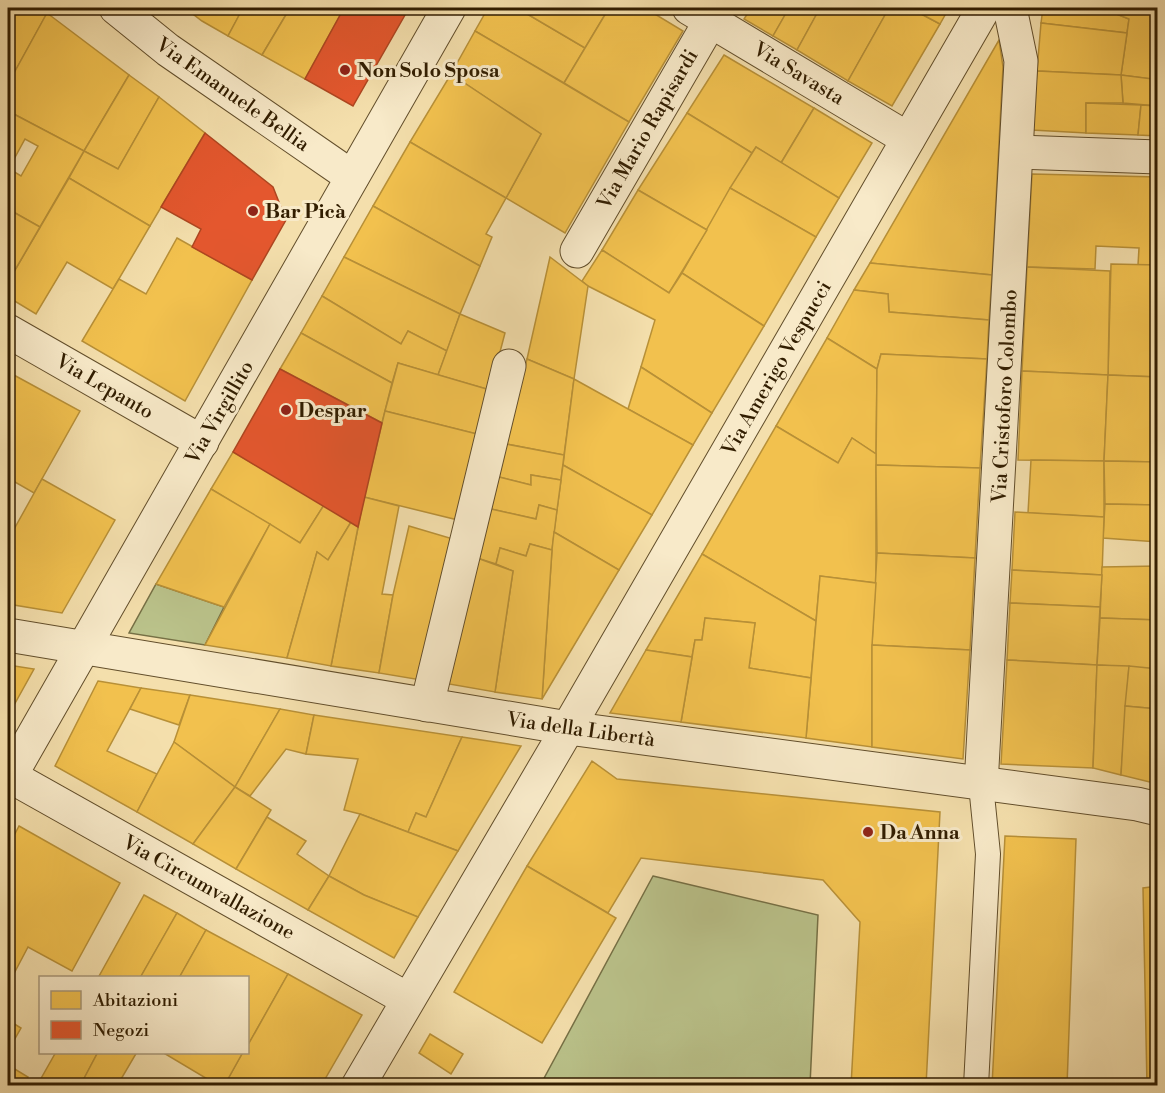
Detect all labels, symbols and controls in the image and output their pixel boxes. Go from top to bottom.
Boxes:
street label: Via Emanuele Bellia [150,32,314,158]
street label: Via Savasta [747,37,849,112]
street label: Via Mario Rapisardi [592,45,704,215]
place label: Non Solo Sposa [357,59,500,84]
marker: Non Solo Sposa [338,63,352,77]
place label: Bar Picà [265,200,346,225]
marker: Bar Picà [246,204,260,218]
street label: Via Amerigo Vespucci [716,276,838,462]
street label: Via Cristoforo Colombo [987,288,1024,505]
street label: Via Lepanto [50,349,158,425]
street label: Via Virgillito [180,356,260,470]
place label: Despar [298,399,367,424]
marker: Despar [279,403,293,417]
street label: Via della Libertà [504,708,657,753]
place label: Da Anna [880,821,960,846]
marker: Da Anna [861,825,875,839]
street label: Via Circumvallazione [117,830,299,946]
legend [39,976,249,1054]
text: Abitazioni [92,989,178,1012]
text: Negozi [93,1019,149,1042]

